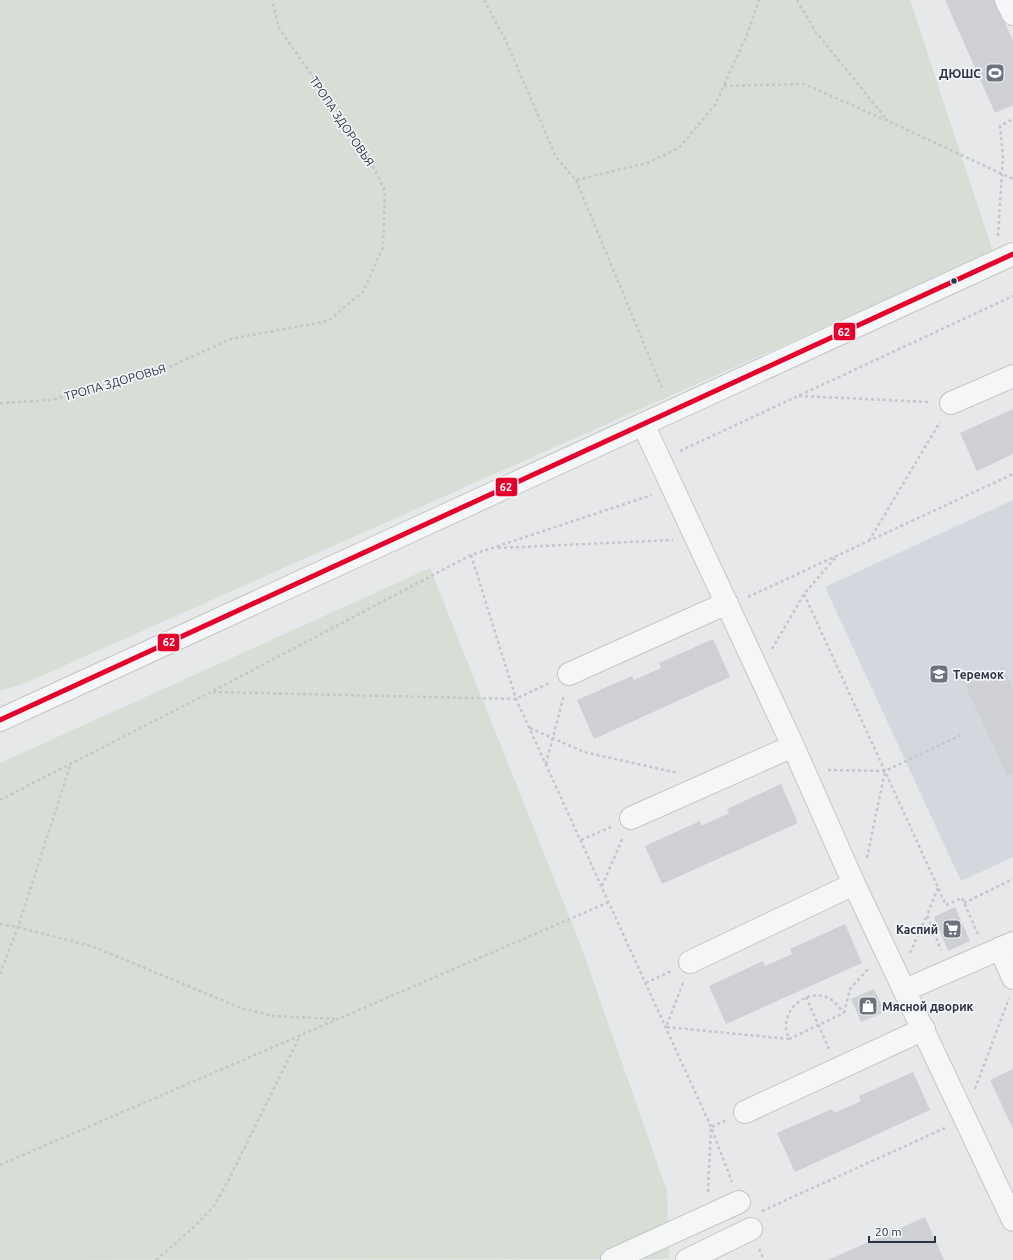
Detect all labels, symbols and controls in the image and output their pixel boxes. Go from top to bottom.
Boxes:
sports icon: ДЮШС [984,62,1006,84]
place label: ДЮШС [939,67,981,80]
street label: ТРОПА ЗДОРОВЬЯ [307,74,377,168]
unlabelled marker [949,276,959,286]
line badge: 62 [833,322,856,341]
text: 62 [838,326,850,338]
street label: ТРОПА ЗДОРОВЬЯ [63,361,167,403]
line badge: 62 [495,477,518,497]
text: 62 [500,481,512,493]
line badge: 62 [157,633,180,652]
text: 62 [163,636,175,648]
school or university icon: Теремок [928,663,950,685]
place label: Теремок [953,668,1004,681]
supermarket icon: Каспий [941,918,963,940]
place label: Каспий [896,923,938,936]
shop icon: Мясной дворик [857,995,879,1017]
place label: Мясной дворик [882,1000,974,1013]
scale bar [869,1218,935,1244]
text: 20 m [875,1225,902,1238]

